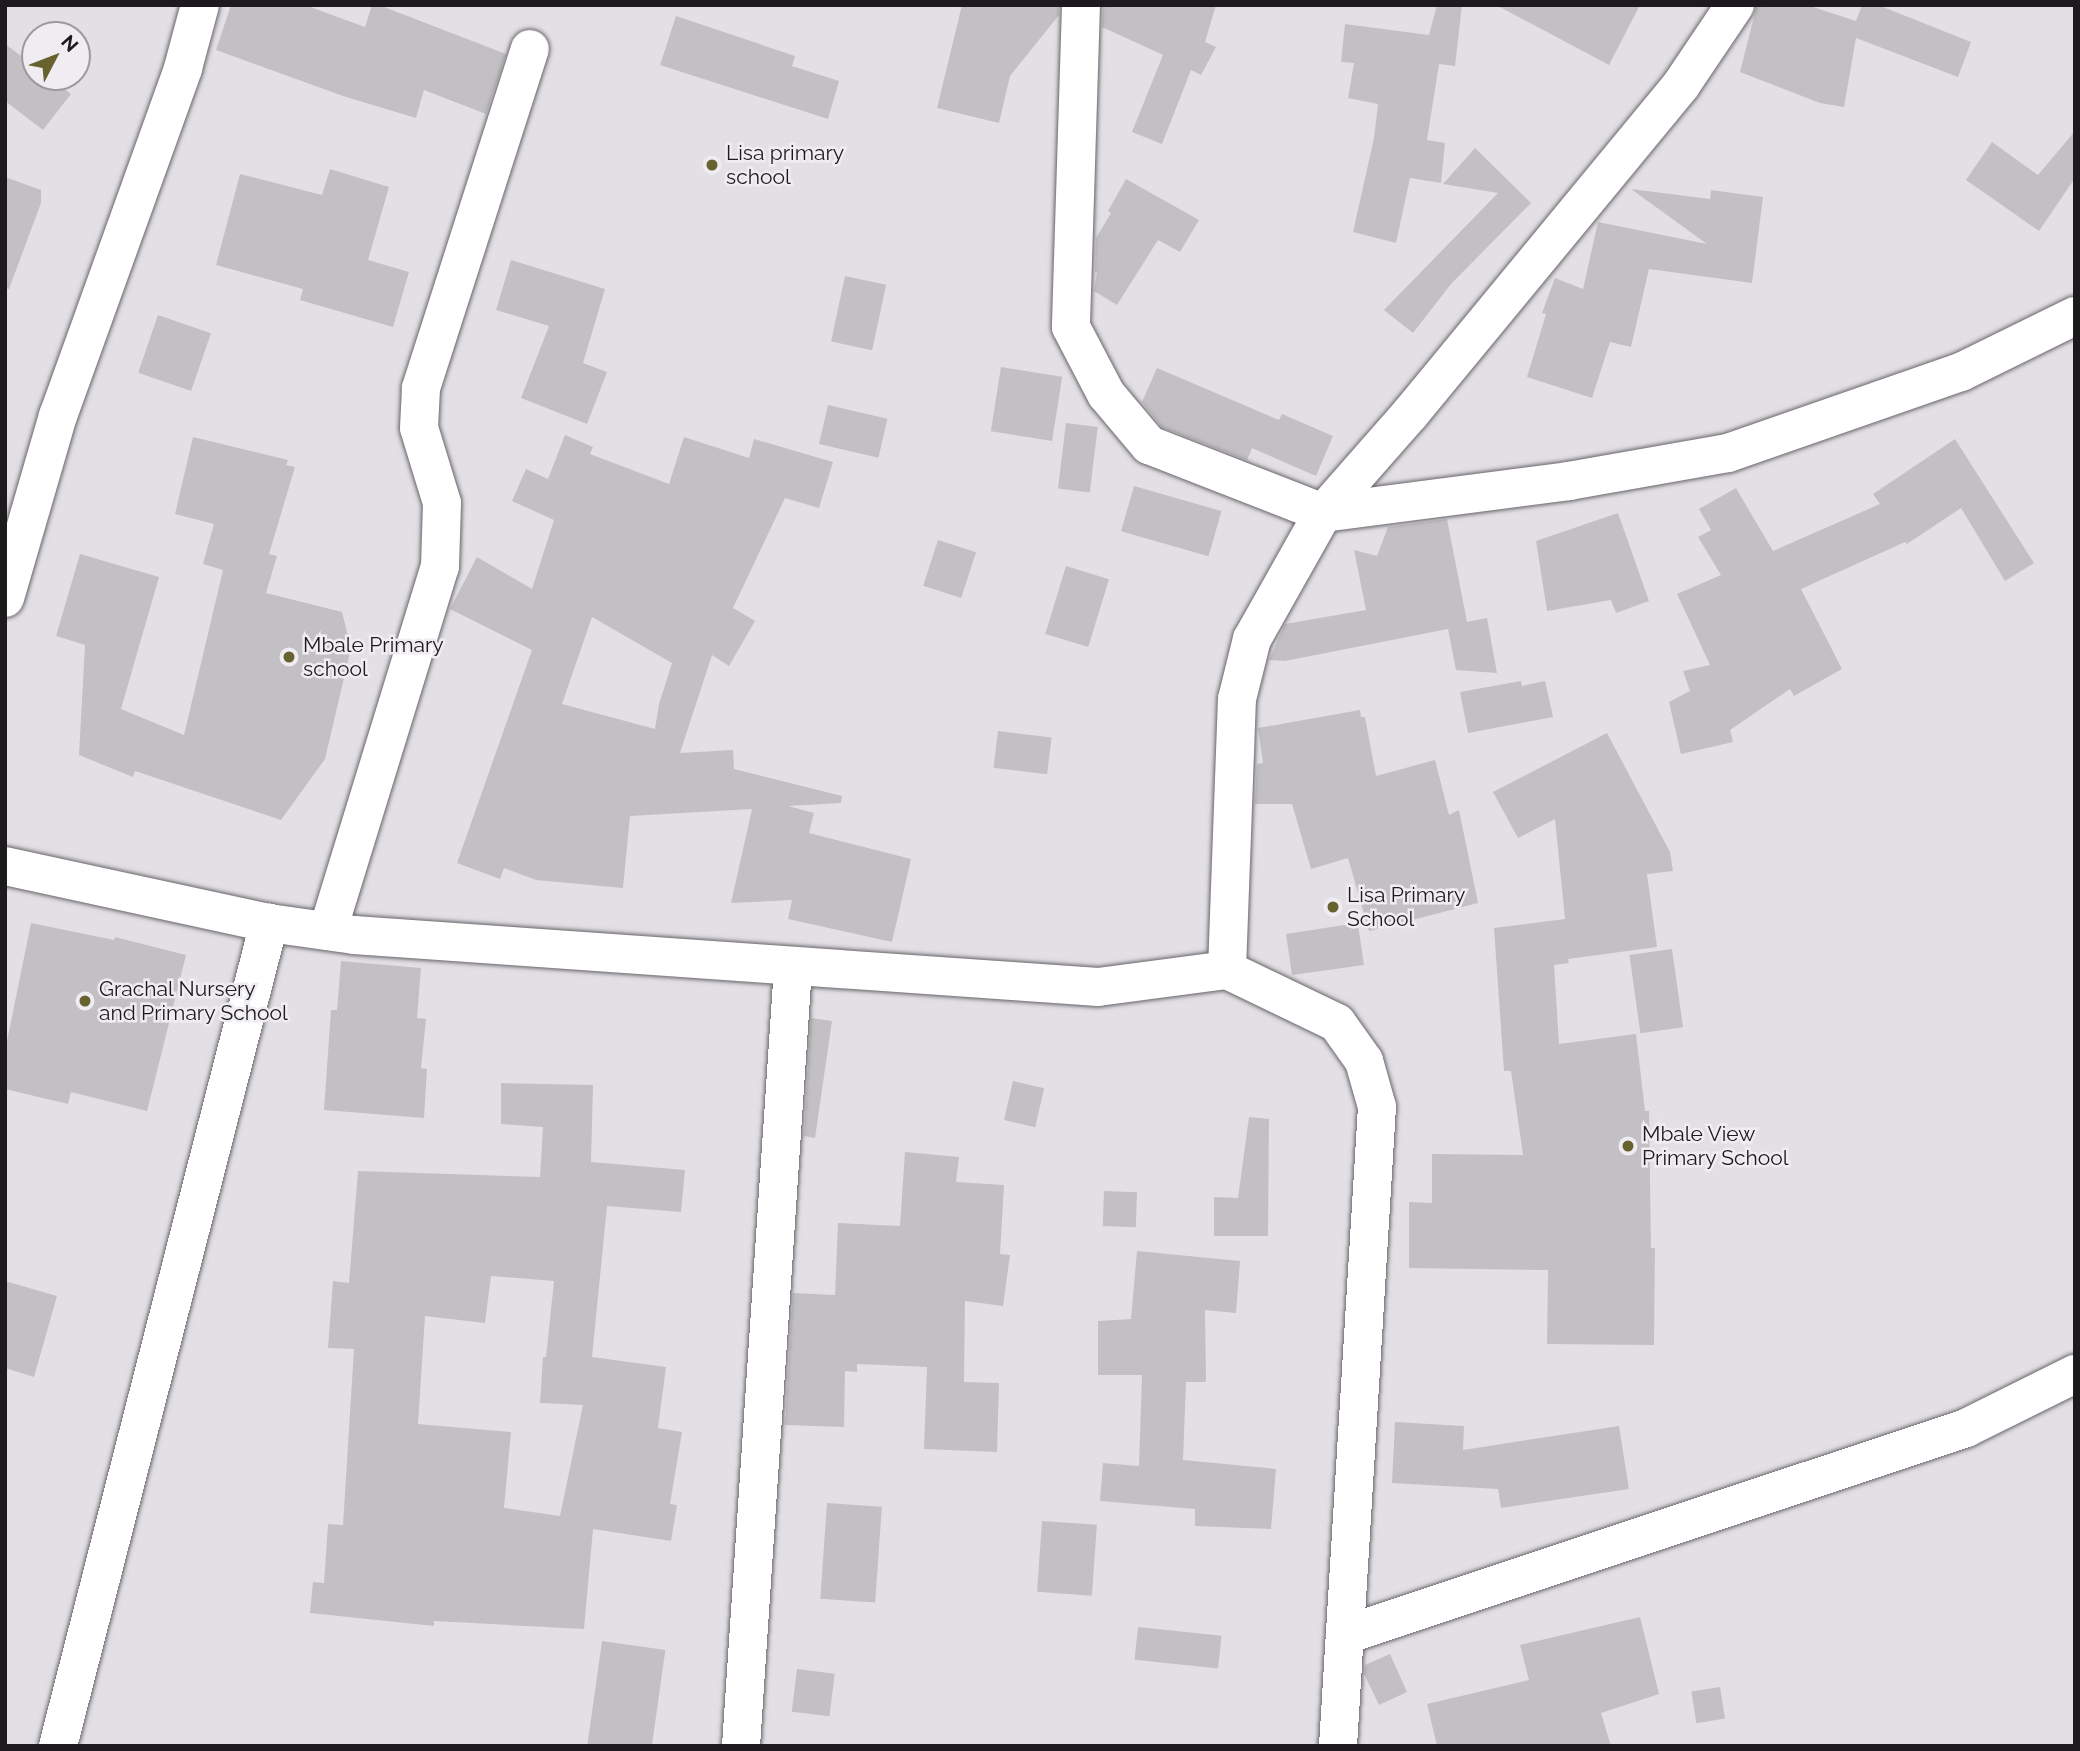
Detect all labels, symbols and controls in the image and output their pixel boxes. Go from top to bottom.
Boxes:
north arrow [21,21,91,91]
text: N [57,31,83,56]
place label: Lisa primary school [726,140,844,190]
marker: Lisa primary school [704,157,720,173]
place label: Mbale Primary school [303,632,444,682]
marker: Mbale Primary school [281,649,297,665]
place label: Lisa Primary School [1347,882,1465,932]
marker: Lisa Primary School [1325,899,1341,915]
place label: Grachal Nursery and Primary School [99,976,288,1026]
marker: Grachal Nursery and Primary School [77,993,93,1009]
place label: Mbale View Primary School [1642,1121,1789,1171]
marker: Mbale View Primary School [1620,1138,1636,1154]

